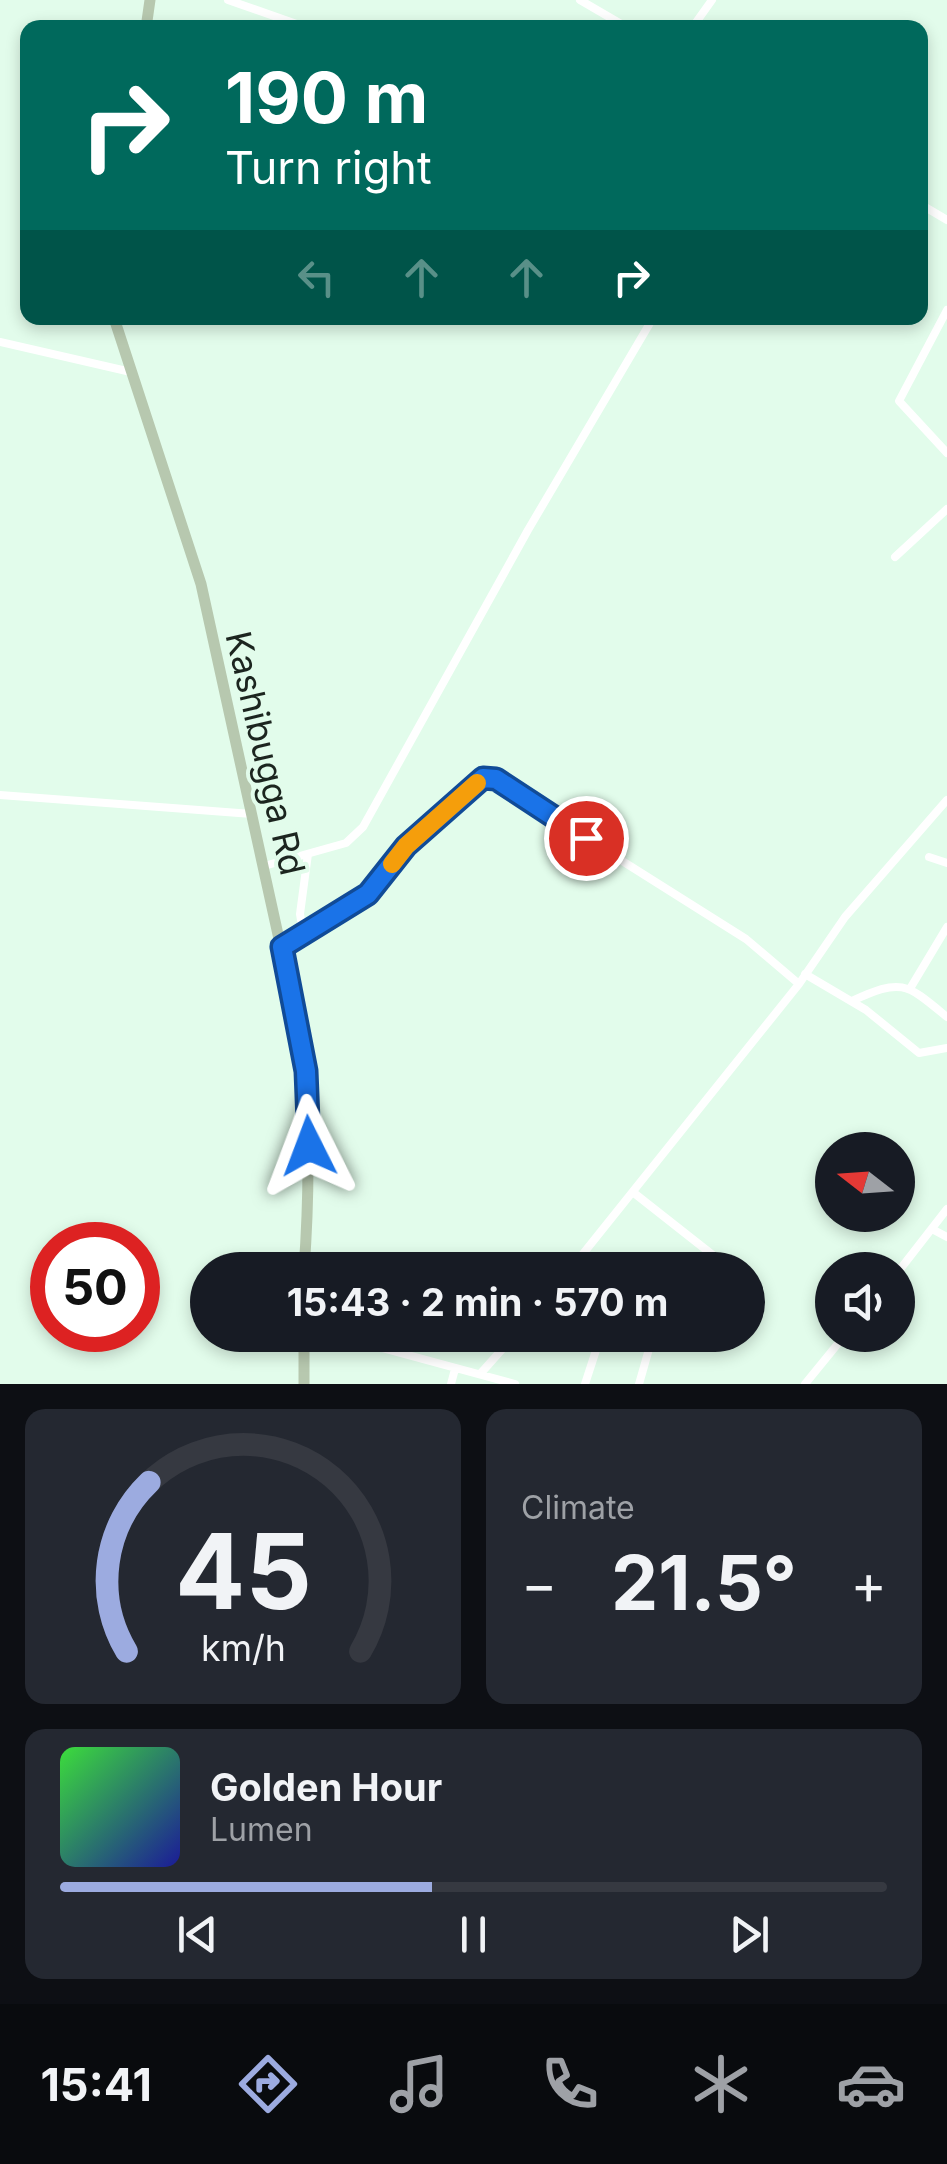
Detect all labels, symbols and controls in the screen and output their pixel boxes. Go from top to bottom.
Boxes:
text: 190 m [225,55,428,140]
icon: right [60,60,190,190]
text: Turn right [225,140,432,195]
icon: left [289,250,344,305]
icon: ahead [394,250,449,305]
icon: ahead [499,250,554,305]
icon: right [604,250,659,305]
street label: Kashibugga Rd [218,627,314,879]
pin [544,796,629,881]
icon: arrive [559,811,614,866]
position arrow [257,1094,361,1198]
north arrow [815,1132,915,1232]
map controls [815,1132,915,1352]
speed limit sign: 50 [30,1222,160,1352]
button: sound [815,1252,915,1352]
text: 15:43 · 2 min · 570 m [287,1279,668,1325]
text: Climate [521,1488,635,1527]
text: 45 [175,1508,311,1634]
text: 21.5° [611,1537,797,1628]
text: − [521,1551,557,1617]
text: + [851,1551,887,1617]
text: km/h [201,1626,285,1670]
text: Golden Hour [210,1764,442,1810]
text: Lumen [210,1810,313,1849]
icon: previous [170,1907,225,1962]
icon: pause [446,1907,501,1962]
icon: next [722,1907,777,1962]
icon: directions [233,2049,303,2119]
icon: music [384,2049,454,2119]
icon: phone [535,2049,605,2119]
icon: climate [686,2049,756,2119]
icon: car [836,2049,906,2119]
text: 15:41 [40,2057,152,2112]

